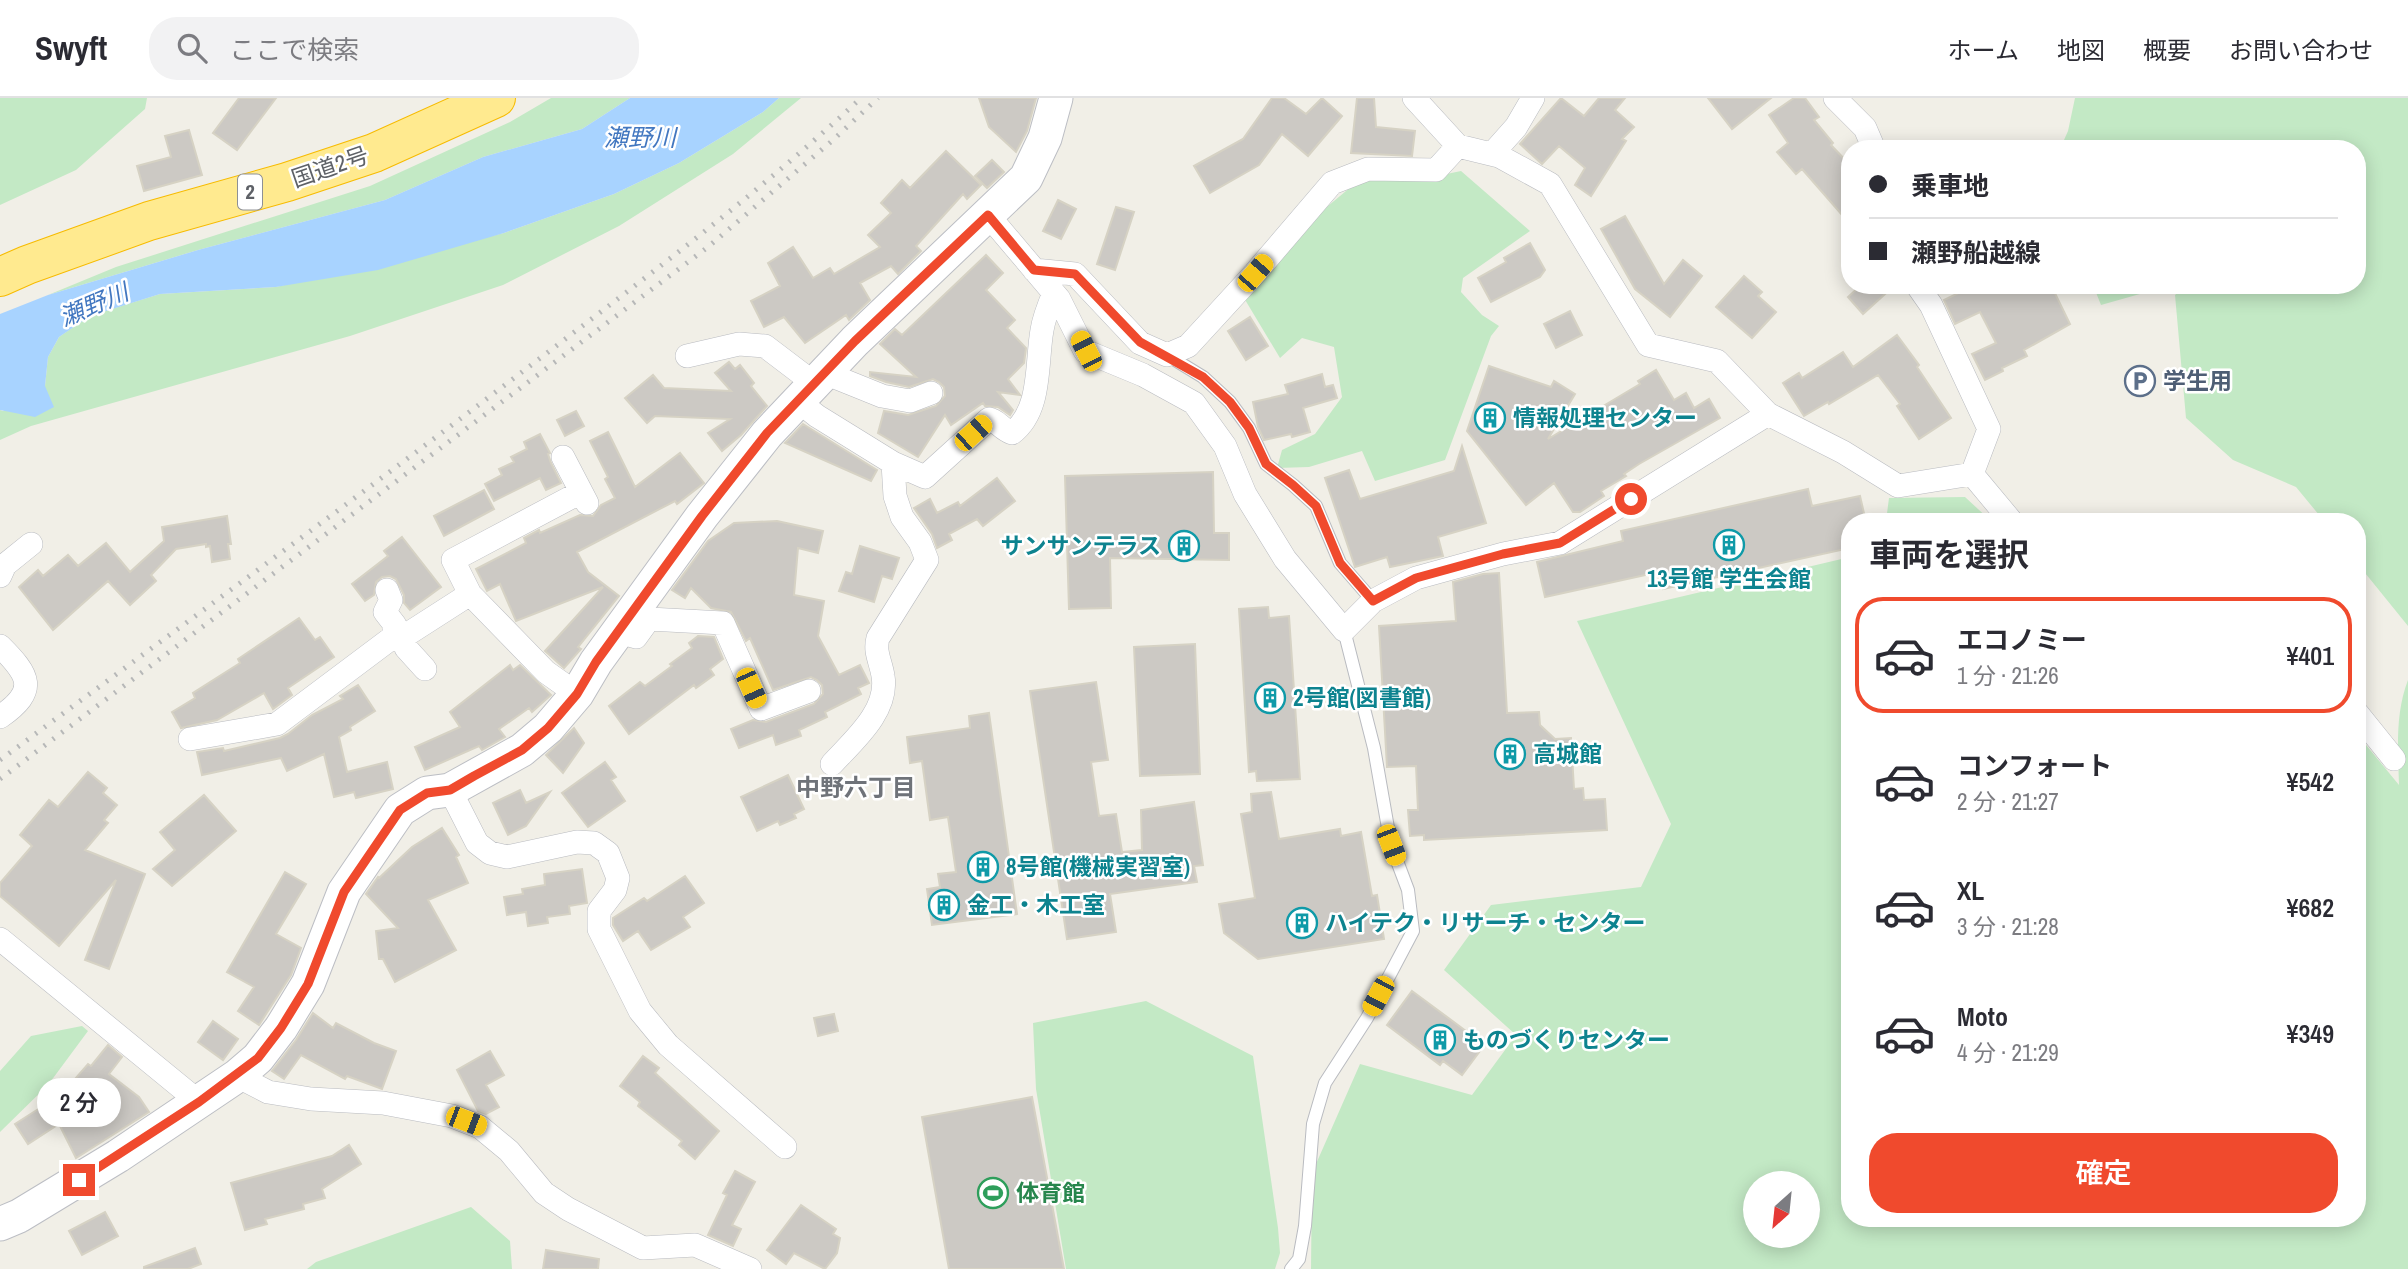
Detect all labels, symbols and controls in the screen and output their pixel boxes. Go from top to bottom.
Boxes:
search box [149,17,639,80]
text: Swyft [35,26,107,70]
icon: search [173,29,211,67]
text: ここで検索 [229,32,359,67]
text: ホーム [1948,34,2019,66]
text: 地図 [2057,34,2105,66]
text: 概要 [2143,34,2191,66]
text: お問い合わせ [2229,34,2373,66]
water label: 瀬野川 [604,121,679,153]
street label: 国道2号 [287,139,372,194]
text: 乗車地 [1911,168,1989,203]
road number: 2 [238,174,262,210]
text: 瀬野船越線 [1911,235,2041,270]
car [1234,250,1277,296]
water label: 瀬野川 [54,274,136,333]
car [1068,328,1105,374]
parking icon: 学生用 [2123,364,2157,398]
place label: 学生用 [2163,365,2232,396]
building icon: 情報処理センター [1473,401,1507,435]
place label: 情報処理センター [1513,402,1697,433]
car [951,411,996,455]
route start [1615,483,1647,515]
building icon: 13号館 学生会館 [1712,528,1746,562]
building icon: サンサンテラス [1167,529,1201,563]
place label: サンサンテラス [1000,530,1161,561]
text: 車両を選択 [1869,533,2029,576]
place label: 13号館 学生会館 [1647,563,1811,594]
text: エコノミー [1957,622,2087,657]
icon: car [1873,624,1936,687]
text: ¥401 [2287,638,2334,673]
text: 1 分 · 21:26 [1957,660,2059,691]
car [733,665,770,711]
building icon: 2号館(図書館) [1253,681,1287,715]
place label: 2号館(図書館) [1293,682,1431,713]
building icon: 高城館 [1493,737,1527,771]
place label: 高城館 [1533,738,1602,769]
text: コンフォート [1957,748,2112,783]
icon: car [1873,750,1936,813]
text: ¥542 [2287,764,2334,799]
district label: 中野六丁目 [796,771,916,803]
text: 2 分 · 21:27 [1957,786,2059,817]
car [1374,822,1409,868]
building icon: 8号館(機械実習室) [966,850,1000,884]
place label: 8号館(機械実習室) [1006,851,1190,882]
text: XL [1957,873,1984,908]
icon: car [1873,876,1936,939]
building icon: 金工・木工室 [927,888,961,922]
place label: 金工・木工室 [967,889,1105,920]
text: ¥682 [2287,890,2334,925]
building icon: ハイテク・リサーチ・センター [1285,906,1319,940]
place label: ハイテク・リサーチ・センター [1325,907,1646,938]
text: 3 分 · 21:28 [1957,911,2059,942]
car [1359,973,1398,1019]
text: Moto [1957,999,2008,1034]
icon: car [1873,1002,1936,1065]
text: ¥349 [2287,1016,2334,1051]
building icon: ものづくりセンター [1423,1023,1457,1057]
place label: ものづくりセンター [1463,1024,1670,1055]
text: 4 分 · 21:29 [1957,1037,2059,1068]
callout: 2 分 [37,1079,121,1128]
text: 2 分 [60,1087,98,1118]
car [443,1104,490,1138]
button: 確定 [1869,1133,2338,1213]
route end [63,1164,95,1196]
north arrow [1743,1171,1820,1248]
map controls [1743,1171,1820,1248]
sports icon: 体育館 [976,1176,1010,1210]
place label: 体育館 [1016,1177,1085,1208]

